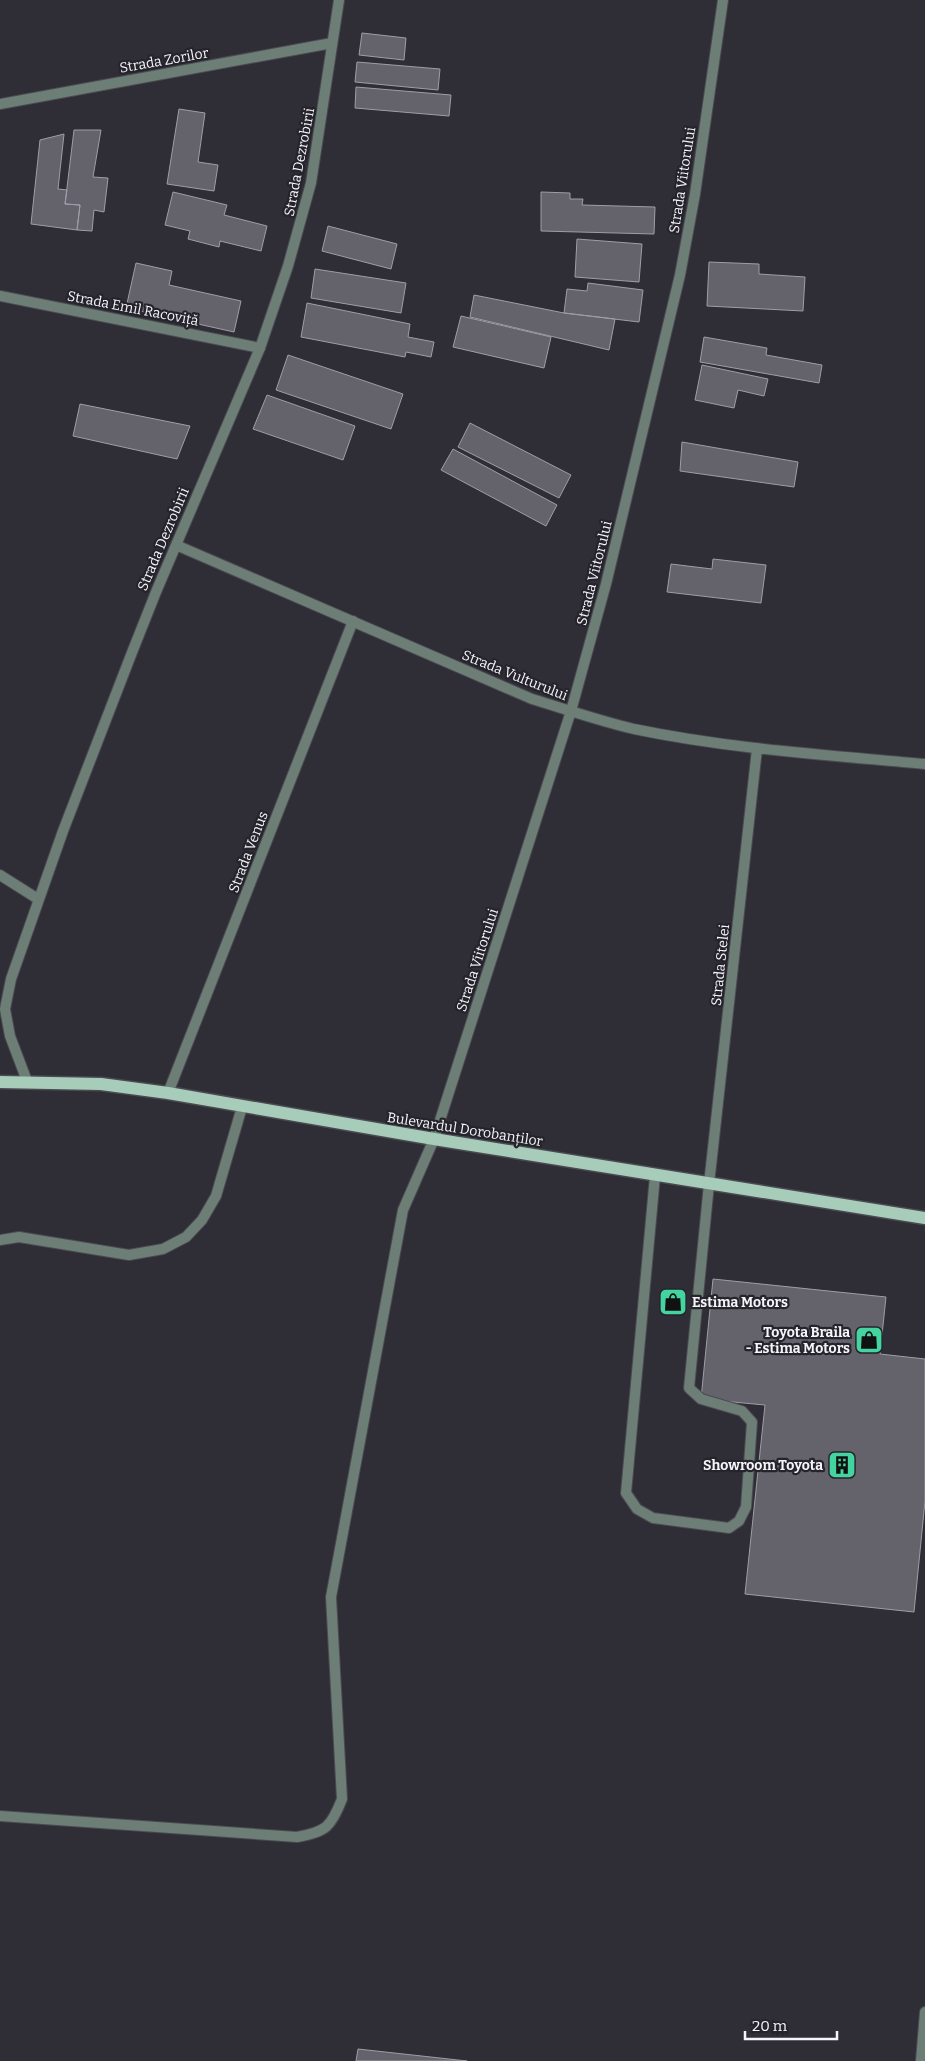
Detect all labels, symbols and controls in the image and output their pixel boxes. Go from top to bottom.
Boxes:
street label: Strada Zorilor [118,44,210,77]
street label: Strada Dezrobirii [281,106,318,218]
street label: Strada Viitorului [666,126,699,234]
street label: Strada Emil Racoviță [66,287,200,331]
street label: Strada Dezrobirii [134,485,193,593]
street label: Strada Viitorului [573,519,616,627]
street label: Strada Vulturului [460,647,570,704]
street label: Strada Venus [225,809,272,895]
street label: Strada Viitorului [453,907,502,1014]
street label: Strada Stelei [708,923,733,1007]
street label: Bulevardul Dorobanților [386,1109,544,1151]
shop icon: Estima Motors [658,1287,688,1317]
place label: Estima Motors [692,1294,788,1311]
place label: Toyota Braila - Estima Motors [745,1324,850,1357]
shop icon: Toyota Braila - Estima Motors [854,1325,884,1355]
building icon: Showroom Toyota [827,1450,857,1480]
place label: Showroom Toyota [703,1457,823,1474]
scale bar [745,2008,838,2040]
text: 20 m [752,2017,788,2035]

